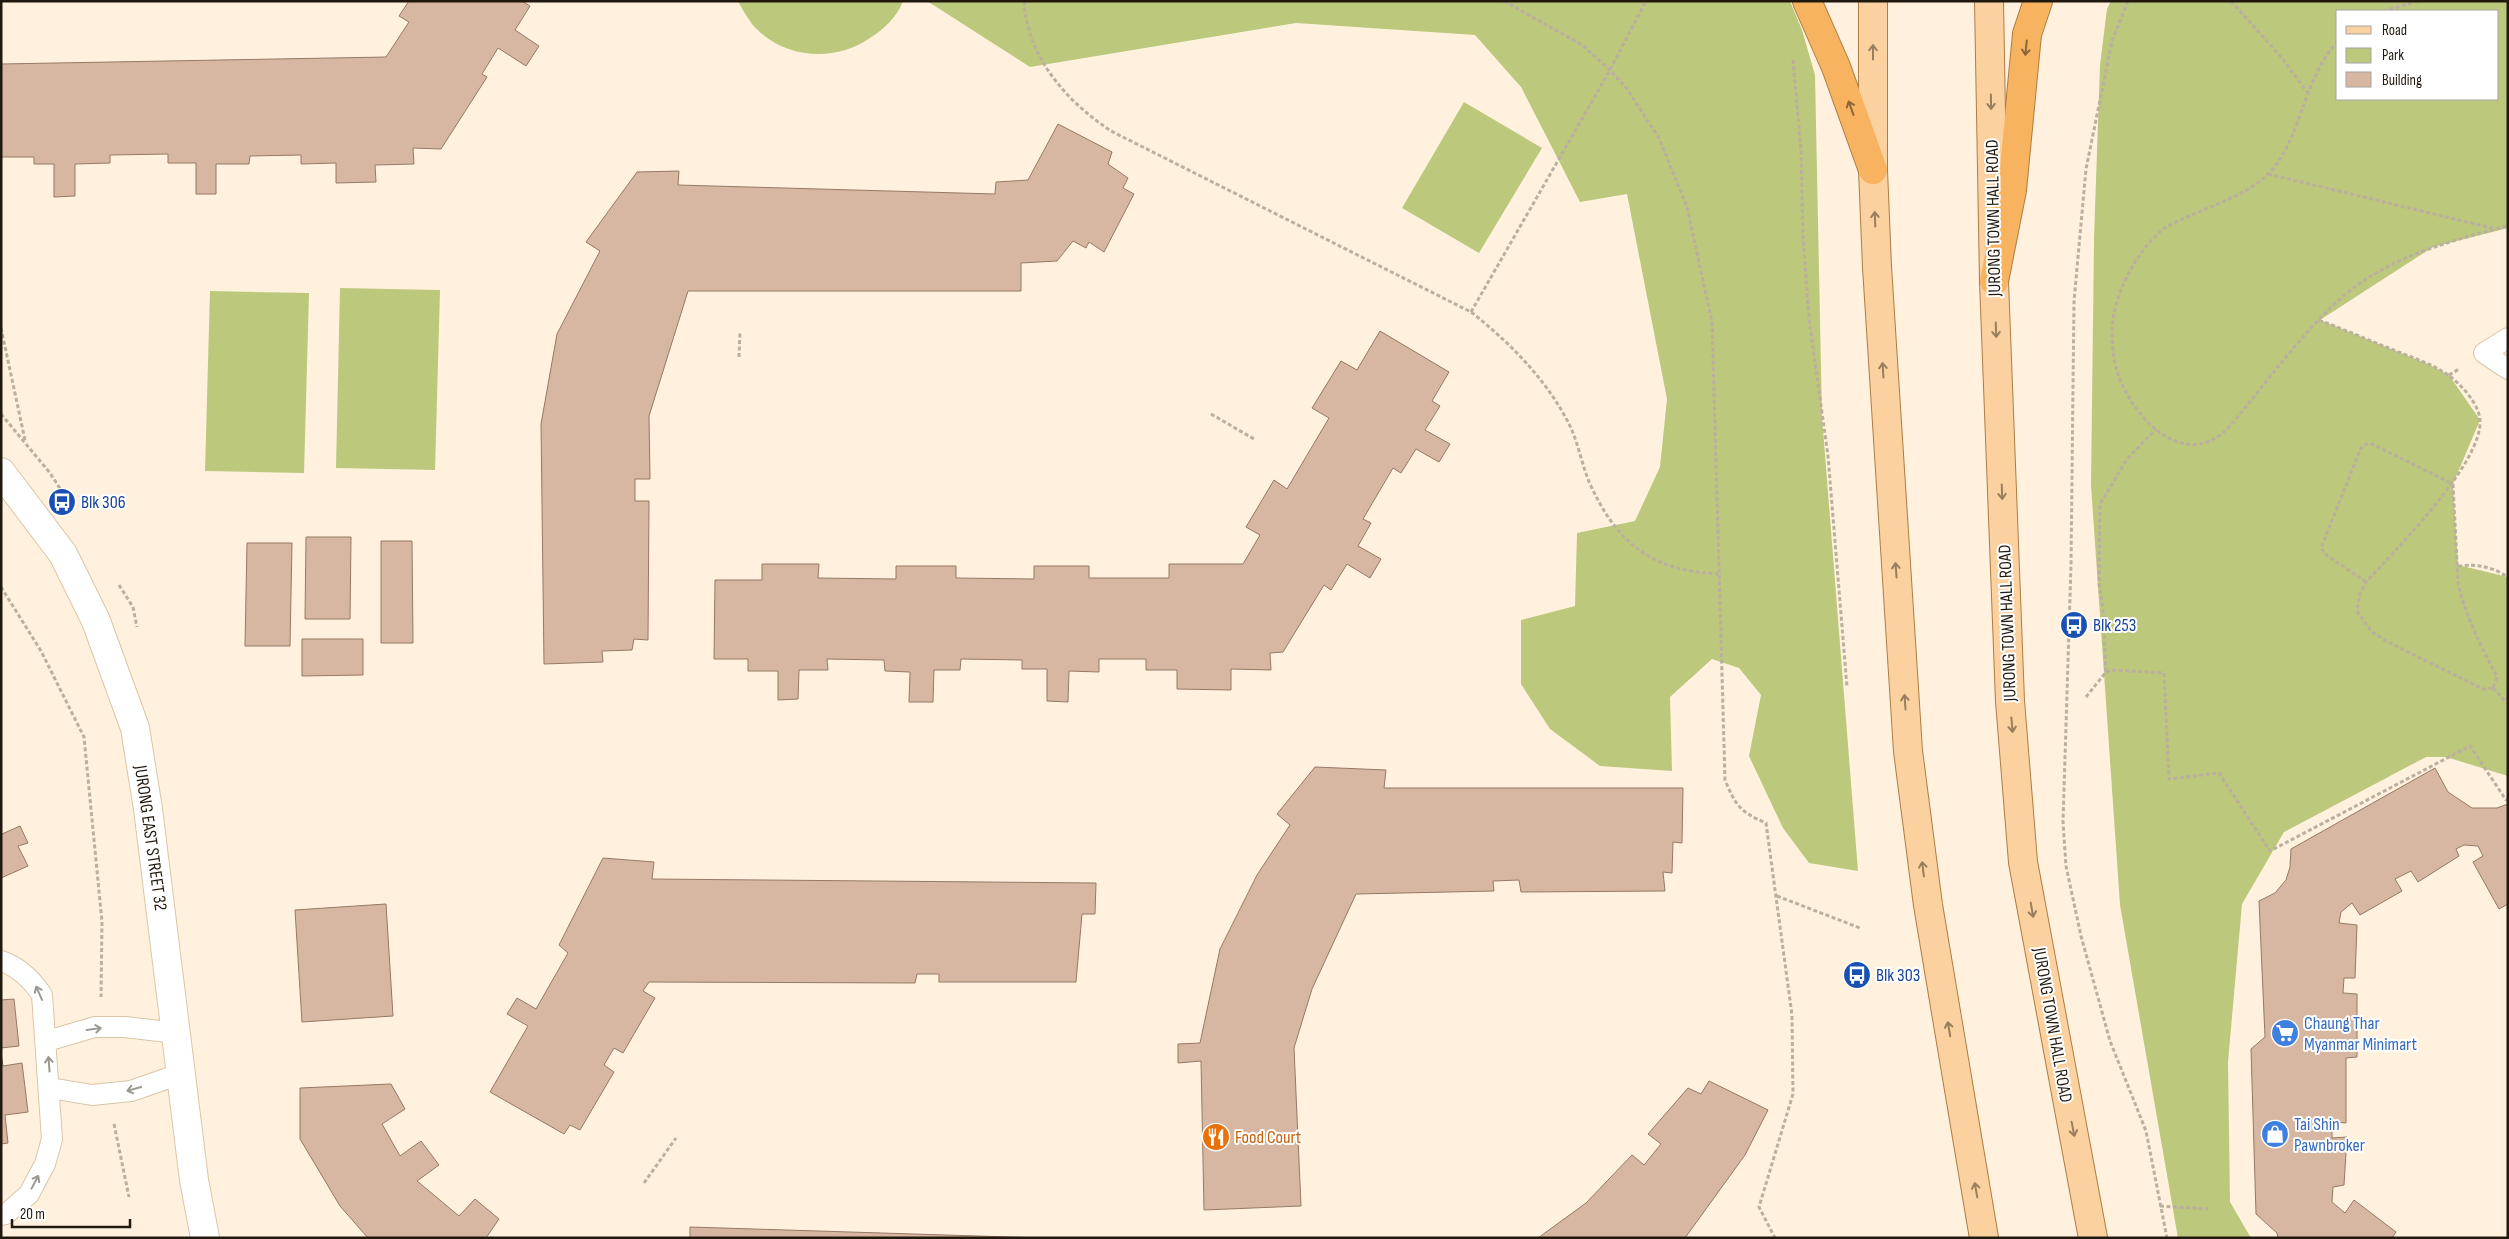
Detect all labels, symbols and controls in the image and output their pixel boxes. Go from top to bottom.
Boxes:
legend [2336,10,2499,100]
text: Road [2382,21,2407,40]
one-way arrow [2021,40,2031,56]
one-way arrow [1868,44,1878,60]
text: Park [2382,46,2404,65]
text: Building [2382,71,2422,90]
one-way arrow [1986,94,1996,110]
one-way arrow [1846,101,1855,116]
street label: JURONG TOWN HALL ROAD [1982,139,2005,298]
one-way arrow [1871,211,1880,227]
one-way arrow [1991,322,2001,338]
one-way arrow [1879,362,1888,378]
one-way arrow [1997,484,2007,500]
bus stop icon: Blk 306 [47,487,77,517]
place label: Blk 306 [81,492,126,513]
street label: JURONG TOWN HALL ROAD [1994,544,2021,703]
one-way arrow [1891,562,1900,578]
bus stop icon: Blk 253 [2059,610,2089,640]
place label: Blk 253 [2093,615,2136,636]
one-way arrow [1900,695,1909,711]
one-way arrow [2007,716,2017,732]
street label: JURONG EAST STREET 32 [130,763,171,912]
one-way arrow [1918,861,1928,877]
one-way arrow [2028,902,2038,918]
street label: JURONG TOWN HALL ROAD [2028,945,2076,1104]
bus stop icon: Blk 303 [1842,960,1872,990]
place label: Blk 303 [1876,965,1920,986]
one-way arrow [34,986,44,1001]
place label: Chaung Thar Myanmar Minimart [2304,1013,2417,1055]
supermarket icon: Chaung Thar Myanmar Minimart [2270,1018,2300,1048]
one-way arrow [1944,1022,1954,1038]
one-way arrow [85,1023,101,1033]
one-way arrow [44,1057,53,1073]
one-way arrow [127,1085,143,1094]
place label: Tai Shin Pawnbroker [2294,1114,2365,1156]
shop icon: Tai Shin Pawnbroker [2260,1119,2290,1149]
one-way arrow [2068,1121,2078,1137]
restaurant icon: Food Court [1201,1122,1231,1152]
place label: Food Court [1235,1127,1302,1148]
one-way arrow [30,1175,40,1190]
one-way arrow [1971,1182,1981,1198]
scale bar [12,1196,130,1228]
text: 20 m [20,1205,45,1224]

